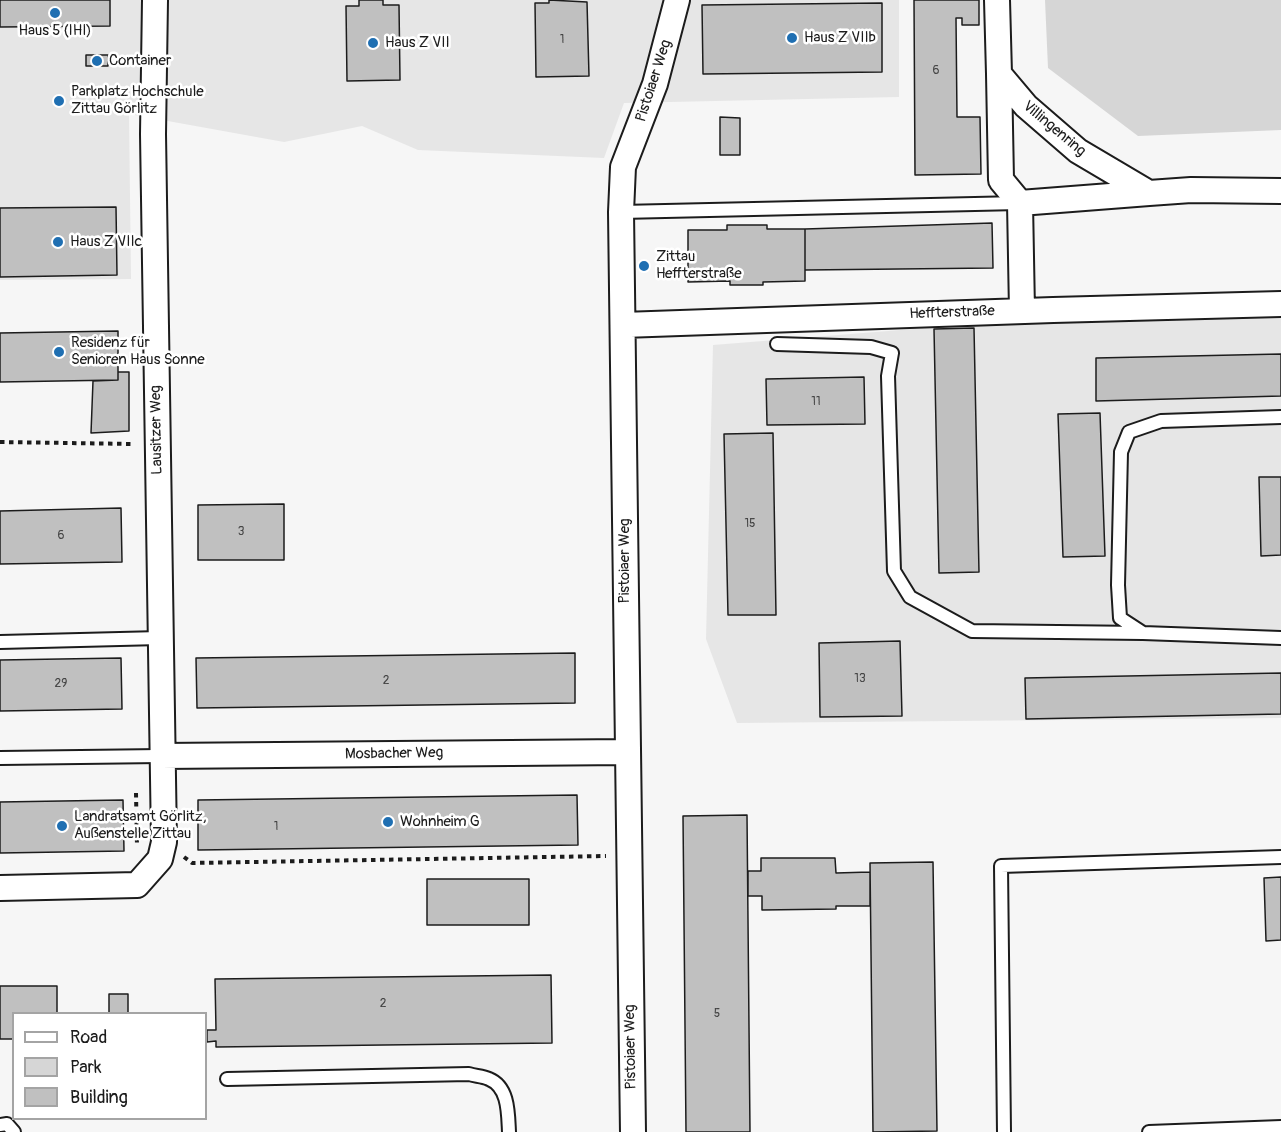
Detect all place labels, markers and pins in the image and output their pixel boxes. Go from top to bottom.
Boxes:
marker: Haus 5 (IHI) [48,6,62,20]
place label: Haus 5 (IHI) [18,22,92,40]
place label: Haus Z VIIb [804,29,876,47]
marker: Haus Z VIIb [785,31,799,45]
place label: Haus Z VII [385,34,450,52]
marker: Haus Z VII [366,36,380,50]
place label: Container [109,52,171,70]
marker: Container [90,54,104,68]
place label: Parkplatz Hochschule Zittau Görlitz [71,83,204,118]
marker: Parkplatz Hochschule Zittau Görlitz [52,94,66,108]
place label: Haus Z VIIc [70,233,142,251]
marker: Haus Z VIIc [51,235,65,249]
place label: Zittau Heffterstraße [656,248,742,283]
marker: Zittau Heffterstraße [637,259,651,273]
place label: Residenz für Senioren Haus Sonne [71,334,205,369]
marker: Residenz für Senioren Haus Sonne [52,345,66,359]
place label: Landratsamt Görlitz, Außenstelle Zittau [74,808,206,843]
place label: Wohnheim G [400,813,480,831]
marker: Wohnheim G [381,815,395,829]
marker: Landratsamt Görlitz, Außenstelle Zittau [55,819,69,833]

